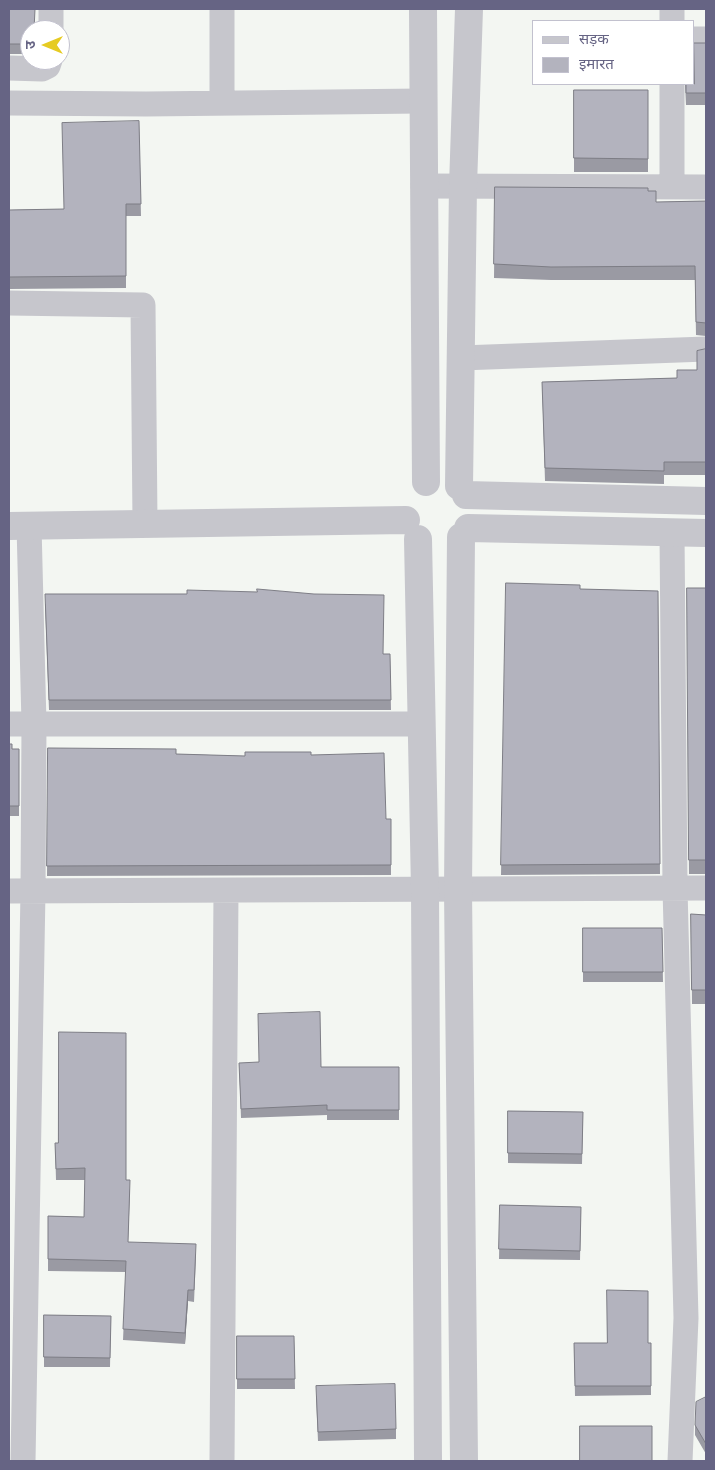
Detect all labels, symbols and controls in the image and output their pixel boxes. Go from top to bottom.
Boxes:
north arrow [20,20,70,70]
legend [532,20,695,85]
text: सड़क [579,30,609,48]
text: उ [22,41,39,49]
text: इमारत [579,55,614,73]

